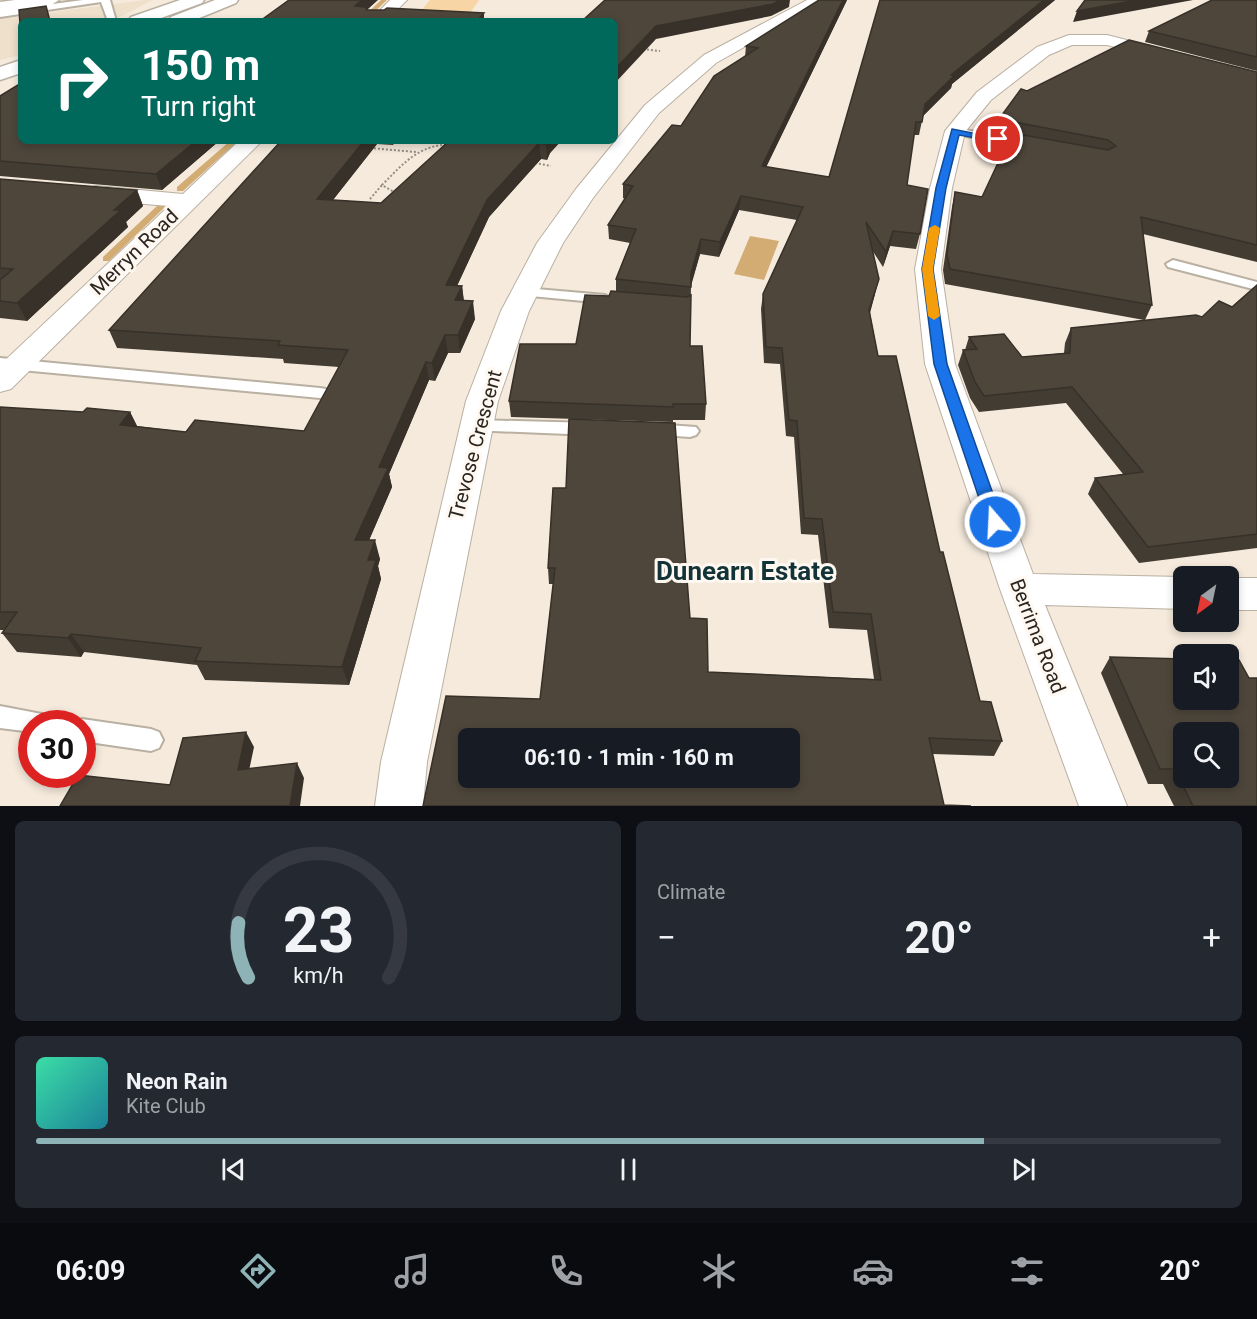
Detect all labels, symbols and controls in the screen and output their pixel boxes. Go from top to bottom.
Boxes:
text: 150 m [141,41,260,90]
icon: right [42,42,120,120]
text: Turn right [141,91,256,123]
pin [972,113,1023,164]
icon: arrive [981,122,1014,155]
street label: Merryn Road [85,204,183,300]
street label: Trevose Crescent [443,367,507,523]
position arrow [963,490,1027,554]
district label: Dunearn Estate [656,556,834,586]
north arrow [1173,566,1239,632]
map controls [1173,566,1239,788]
street label: Berrima Road [1005,575,1071,697]
button: sound [1173,644,1239,710]
speed limit sign: 30 [18,710,96,788]
button: search [1173,722,1239,788]
text: 06:10 · 1 min · 160 m [524,745,734,770]
text: Climate [657,880,725,904]
text: 23 [282,894,354,967]
text: 20° [904,911,974,964]
text: − [657,918,676,957]
text: + [1202,918,1221,957]
text: km/h [293,963,343,988]
text: Neon Rain [126,1069,228,1094]
text: Kite Club [126,1094,206,1118]
icon: previous [217,1153,250,1186]
icon: pause [612,1153,645,1186]
icon: next [1007,1153,1040,1186]
icon: directions [237,1250,279,1292]
icon: music [391,1250,433,1292]
icon: phone [545,1250,587,1292]
icon: climate [698,1250,740,1292]
icon: car [852,1250,894,1292]
icon: filters [1006,1250,1048,1292]
text: 06:09 [56,1255,125,1287]
text: 20° [1160,1255,1201,1287]

